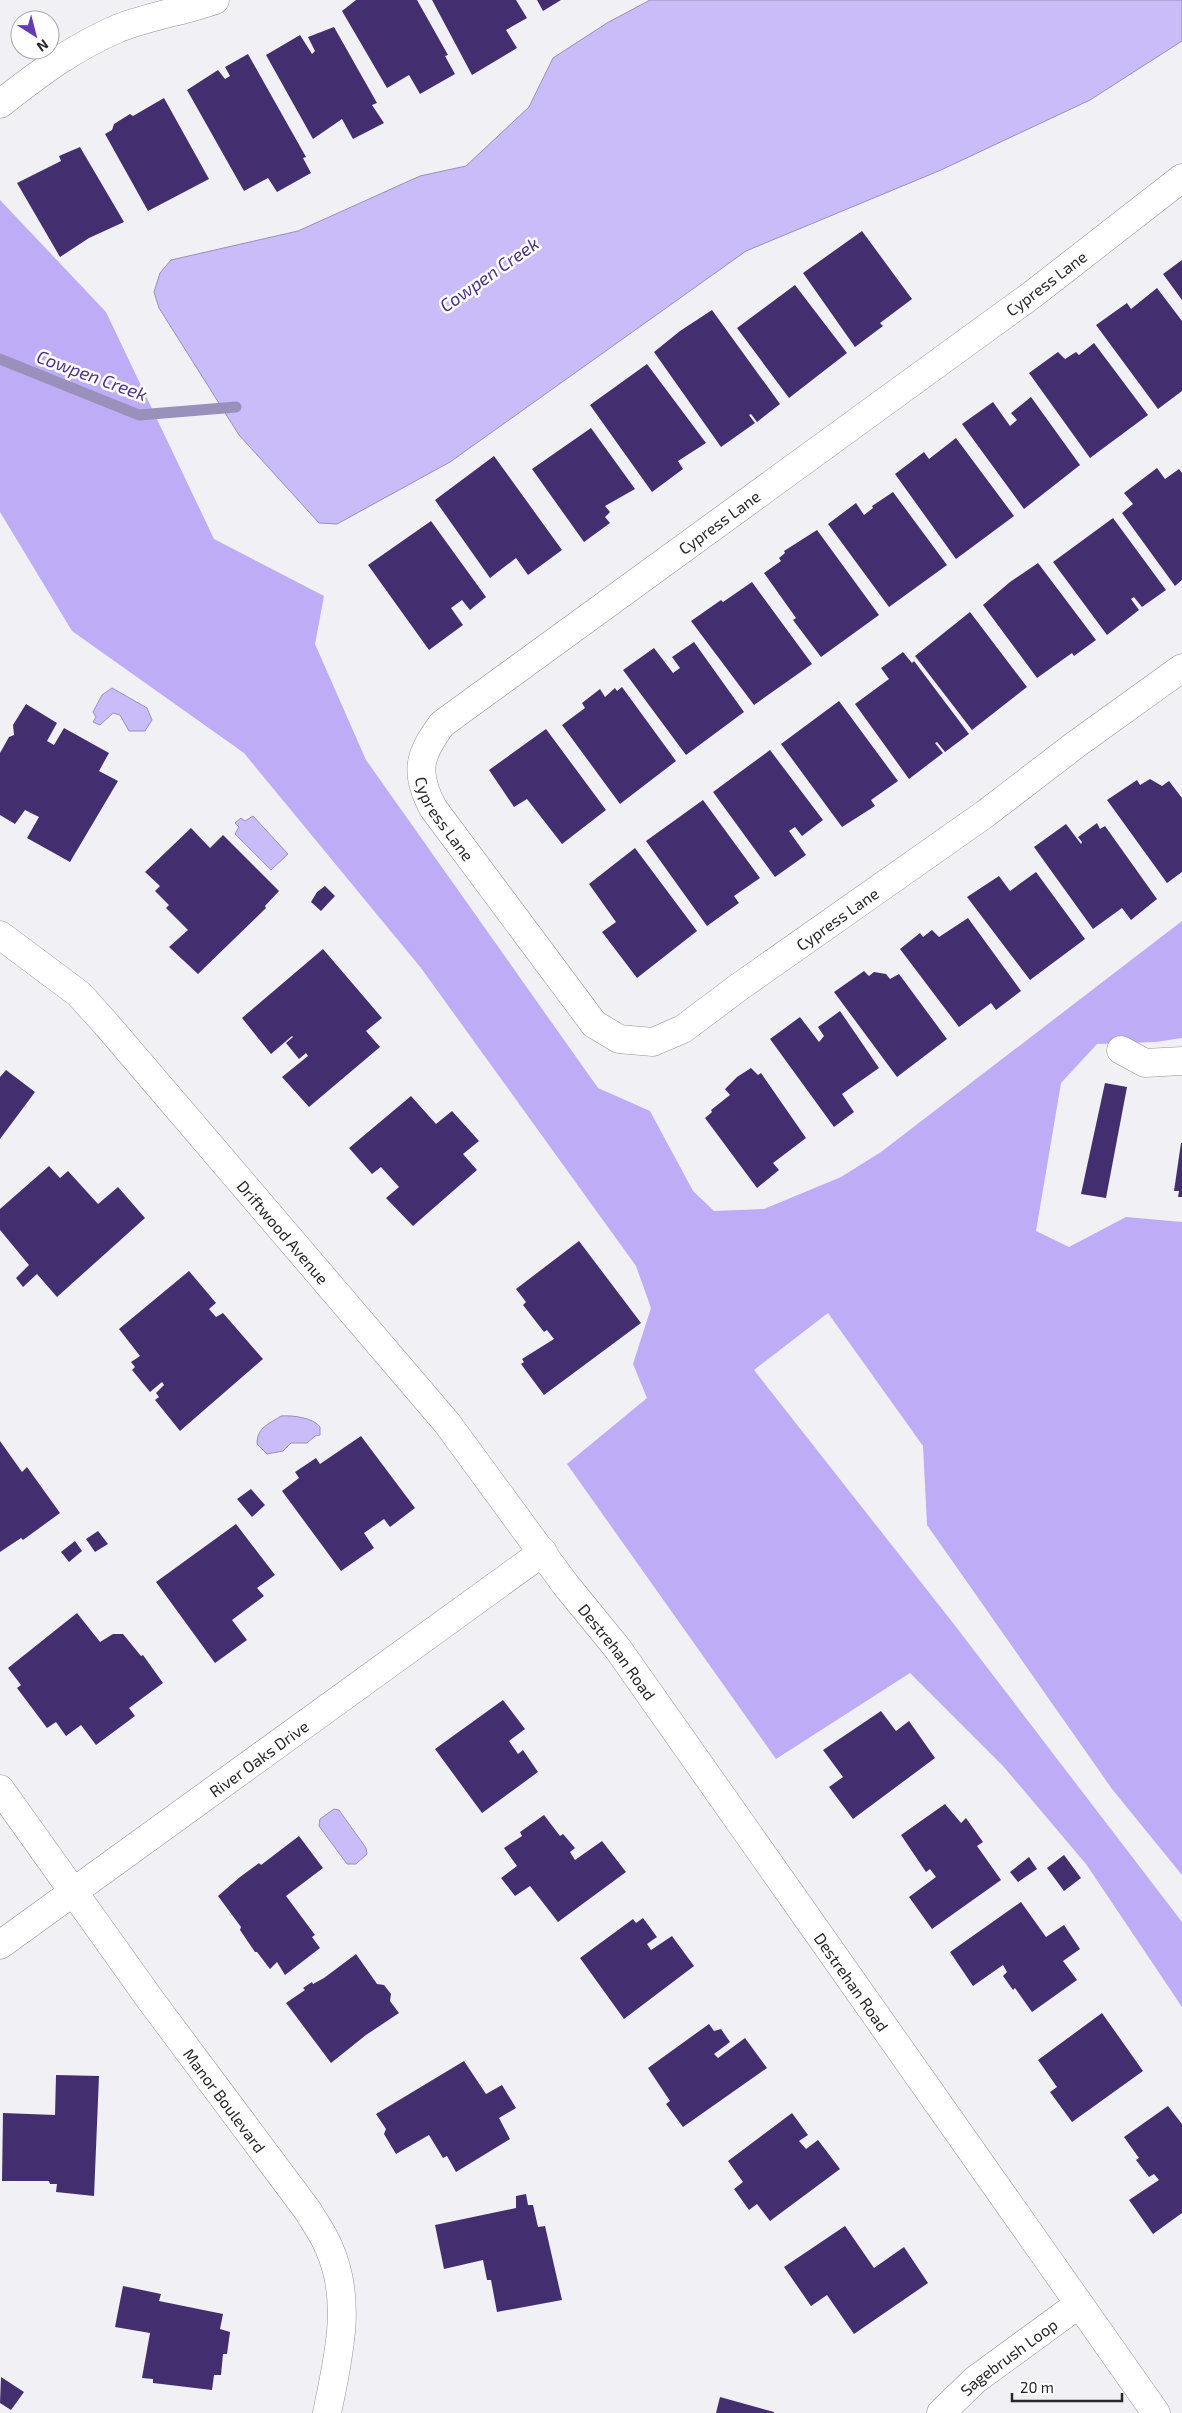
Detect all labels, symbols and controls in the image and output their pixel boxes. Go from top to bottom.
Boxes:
north arrow [10,10,60,60]
text: N [34,36,52,56]
water label: Cowpen Creek [435,232,543,316]
street label: Cypress Lane [1002,246,1090,320]
water label: Cowpen Creek [34,345,150,405]
street label: Cypress Lane [674,486,764,558]
street label: Cypress Lane [412,775,478,864]
street label: Cypress Lane [792,883,882,954]
street label: Driftwood Avenue [234,1176,333,1287]
street label: Destrehan Road [575,1599,660,1703]
street label: River Oaks Drive [205,1716,312,1800]
street label: Destrehan Road [811,1929,893,2034]
street label: Manor Boulevard [180,2044,270,2156]
street label: Sagebrush Loop [956,2314,1060,2399]
scale bar [1012,2370,1122,2402]
text: 20 m [1020,2378,1054,2396]

